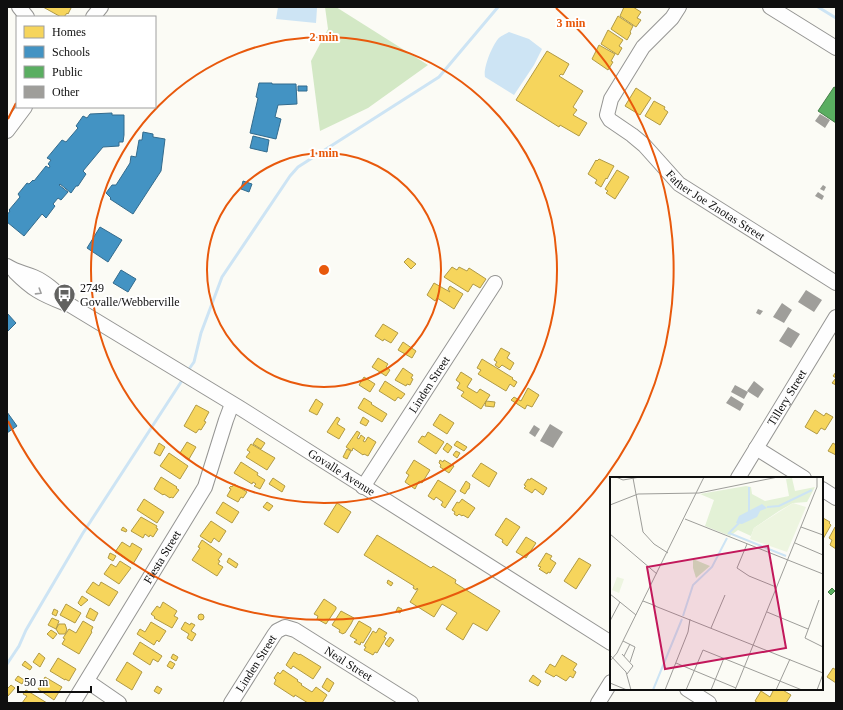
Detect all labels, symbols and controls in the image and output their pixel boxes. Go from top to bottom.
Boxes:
legend [16,16,156,108]
text: 3 min [556,16,586,30]
text: Homes [52,25,86,39]
text: 2 min [309,30,339,44]
text: Schools [52,45,90,59]
text: Public [52,65,83,79]
text: Other [52,85,79,99]
text: 1 min [309,146,339,160]
street label: Father Joe Znotas Street [663,167,768,244]
centre of rings [317,263,331,277]
place label: 2749 Govalle/Webberville [80,281,180,309]
bus stop icon: 2749 Govalle/Webberville [52,282,78,315]
one-way arrow [35,288,42,295]
street label: Linden Street [406,353,453,416]
street label: Tillery Street [764,366,810,428]
street label: Govalle Avenue [305,446,378,499]
inset map [610,477,823,690]
street label: Fiesta Street [141,527,184,586]
street label: Linden Street [233,631,280,695]
street label: Neal Street [322,643,375,684]
scale bar [18,668,91,694]
text: 50 m [24,675,49,689]

